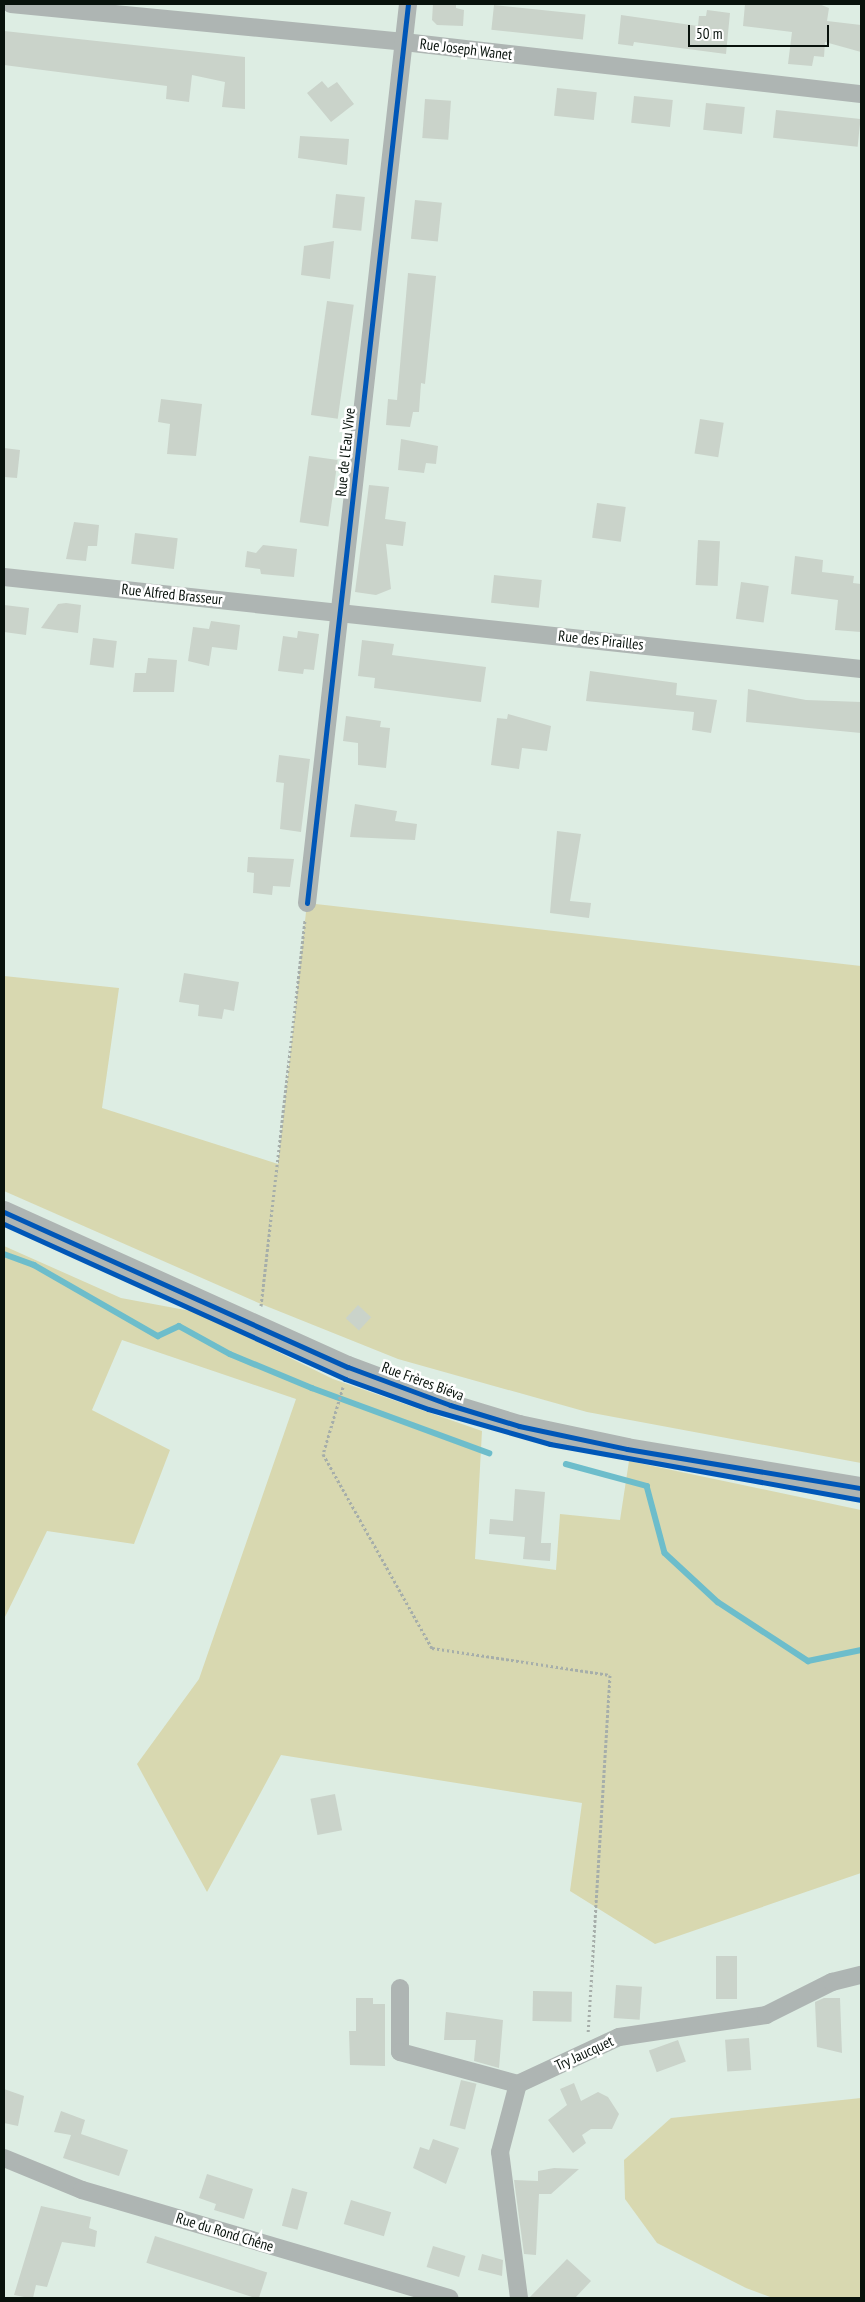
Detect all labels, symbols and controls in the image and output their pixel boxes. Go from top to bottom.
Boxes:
scale bar [690,15,831,47]
text: 50 m [696,24,722,43]
street label: Rue Joseph Wanet [419,34,513,64]
street label: Rue de l'Eau Vive [331,407,359,497]
street label: Rue Alfred Brasseur [121,580,223,608]
street label: Rue des Pirailles [557,627,645,653]
street label: Rue Frères Biéva [379,1358,467,1404]
street label: Try Jaucquet [552,2032,616,2074]
street label: Rue du Rond Chêne [174,2209,276,2255]

